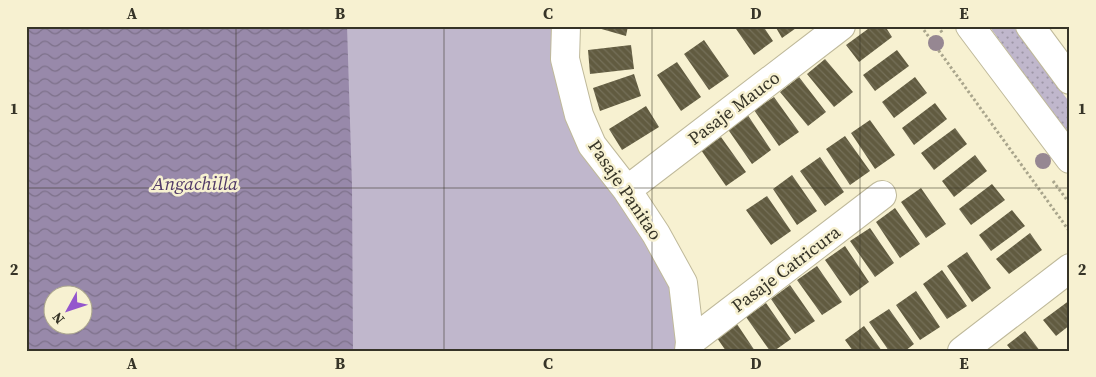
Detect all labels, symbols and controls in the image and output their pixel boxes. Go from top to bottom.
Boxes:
text: A [127,2,138,24]
text: B [335,2,346,24]
text: C [543,2,553,24]
text: D [750,2,762,24]
text: E [959,2,969,24]
street label: Pasaje Mauco [683,65,785,150]
text: 1 [10,97,18,119]
text: 1 [1078,97,1086,119]
street label: Pasaje Panitao [583,135,668,245]
water label: Angachilla [151,170,238,196]
street label: Pasaje Catricura [726,219,846,318]
text: 2 [10,258,19,280]
text: 2 [1078,258,1087,280]
north arrow [42,284,92,334]
text: N [47,308,69,329]
text: A [127,352,138,374]
text: B [335,352,346,374]
text: C [543,352,553,374]
text: D [750,352,762,374]
text: E [959,352,969,374]

